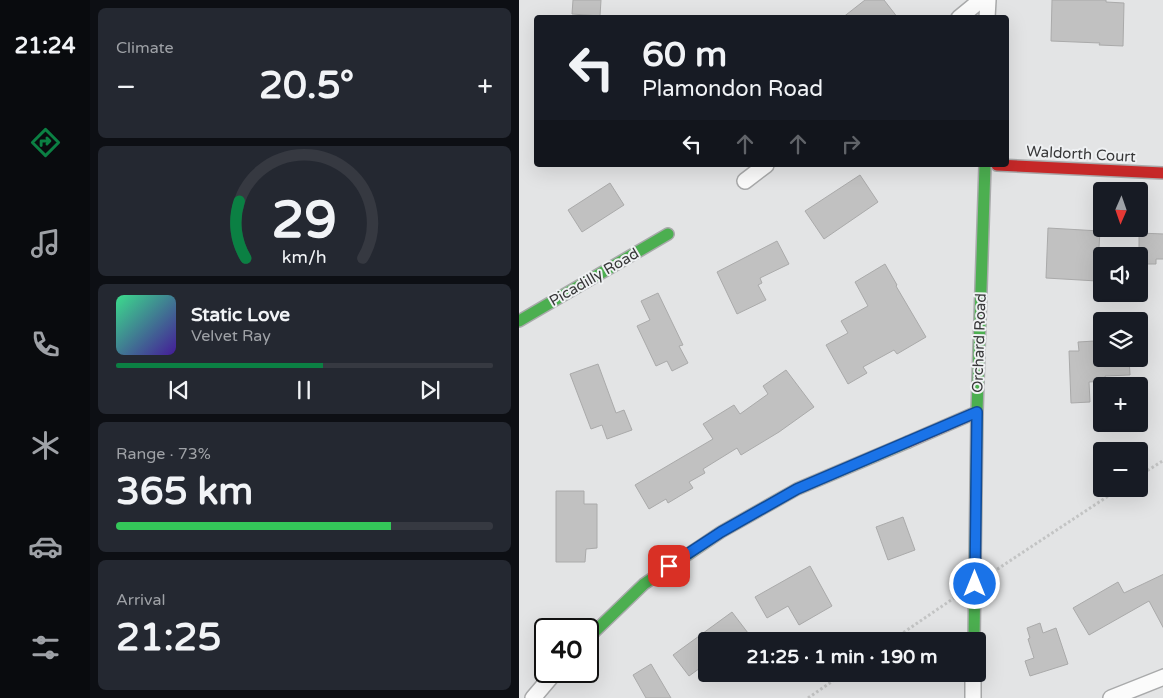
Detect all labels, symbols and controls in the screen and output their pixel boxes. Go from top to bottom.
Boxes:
text: 21:24 [15,33,75,59]
text: 60 m [642,34,727,76]
icon: left [559,35,624,100]
text: Climate [116,38,174,58]
text: 20.5° [259,63,354,109]
text: − [116,70,136,104]
text: + [477,70,493,104]
text: Plamondon Road [642,76,823,102]
icon: directions [28,125,63,160]
icon: left [678,130,706,158]
icon: ahead [731,130,759,158]
icon: ahead [784,130,812,158]
icon: right [837,130,865,158]
street label: Waldorth Court [1026,142,1137,166]
north arrow [1093,182,1148,238]
map controls [1093,182,1148,497]
text: 29 [272,189,337,252]
icon: music [28,226,63,261]
street label: Picadilly Road [546,244,642,310]
text: km/h [282,247,327,268]
button: sound [1093,247,1148,302]
street label: Orchard Road [968,293,990,393]
text: Static Love [191,304,290,326]
button: layers [1093,312,1148,367]
text: Velvet Ray [191,326,271,346]
icon: phone [28,327,63,362]
icon: previous [165,376,193,404]
icon: pause [290,376,318,404]
icon: next [416,376,444,404]
button: + [1093,377,1148,432]
icon: climate [28,428,63,463]
button: − [1093,442,1148,497]
text: Range · 73% [116,444,211,464]
text: 365 km [116,469,253,515]
icon: car [28,529,63,564]
pin [648,545,690,587]
icon: arrive [655,552,683,580]
position arrow [948,557,1000,609]
text: Arrival [116,590,165,610]
text: 21:25 [116,615,221,661]
speed limit sign: 40 [534,618,599,683]
icon: filters [28,630,63,665]
text: 21:25 · 1 min · 190 m [746,646,938,668]

